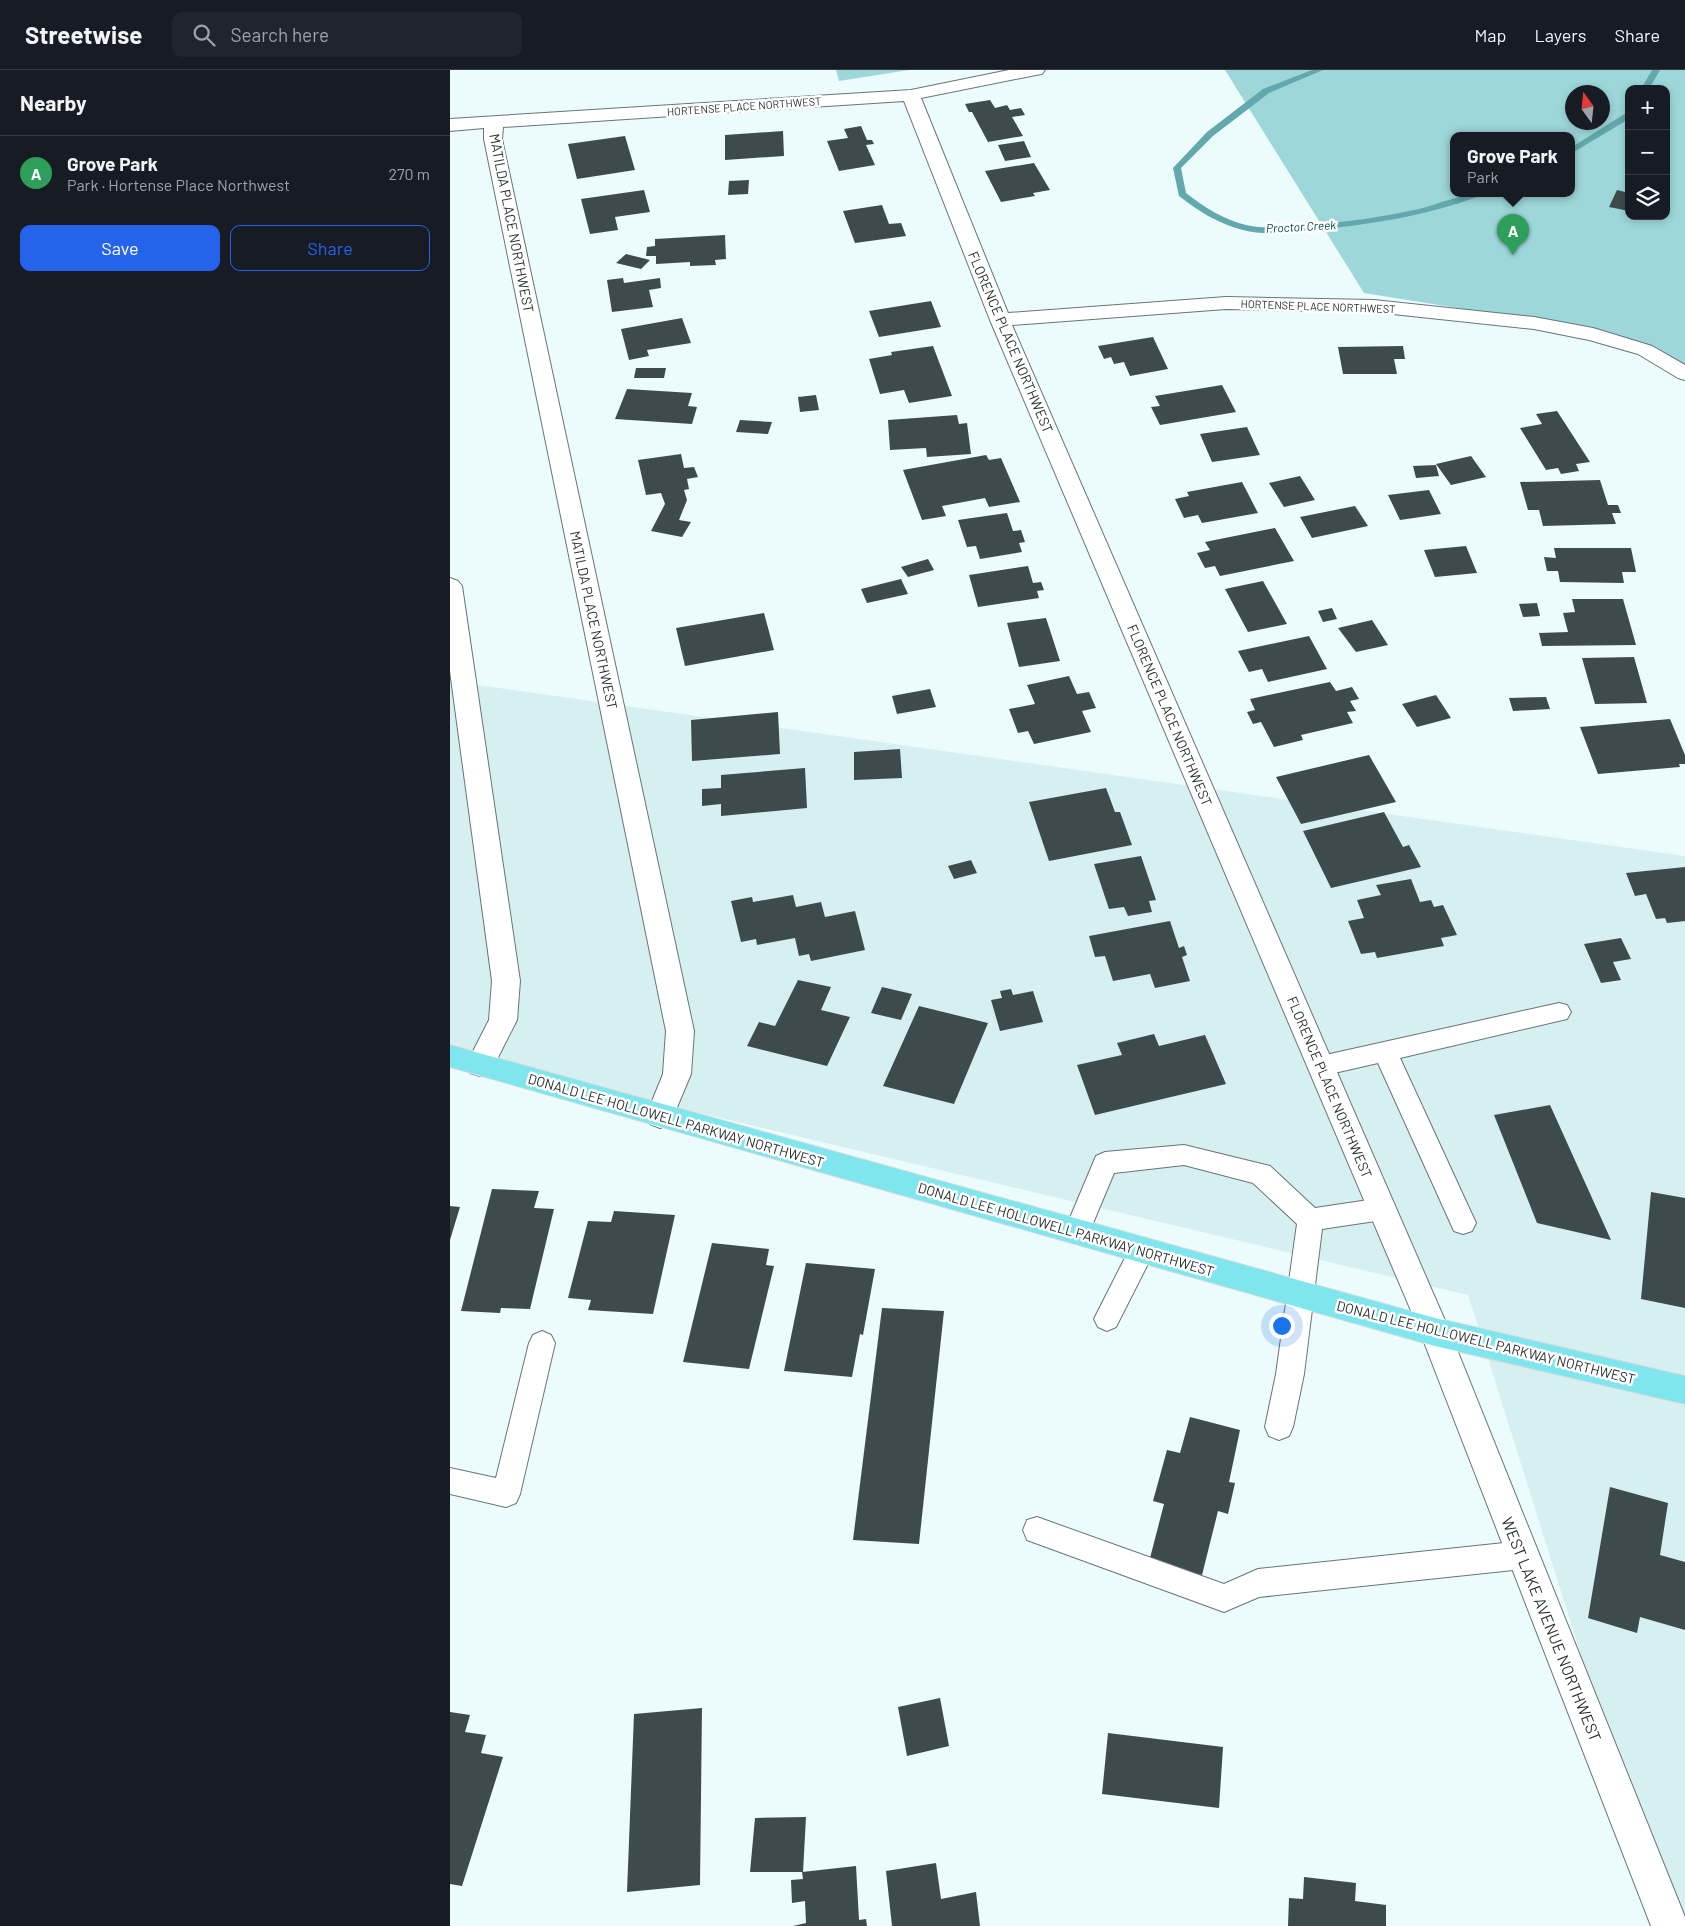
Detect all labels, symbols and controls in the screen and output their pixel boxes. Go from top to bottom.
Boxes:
search box [172,12,522,57]
text: Streetwise [25,20,142,49]
icon: search [190,21,218,49]
text: Search here [230,23,329,46]
text: Map [1474,24,1506,46]
text: Layers [1534,24,1587,46]
text: Share [1615,24,1660,46]
north arrow [1565,85,1610,130]
map controls [1625,85,1670,220]
button: + [1625,85,1670,130]
text: Nearby [20,90,86,115]
street label: HORTENSE PLACE NORTHWEST [666,94,822,118]
button: − [1625,130,1670,175]
street label: MATILDA PLACE NORTHWEST [486,132,538,314]
popup [1450,132,1575,197]
text: Grove Park [1467,144,1558,167]
text: Grove Park [67,152,158,175]
text: A [31,164,41,183]
text: 270 m [388,164,430,183]
text: Park [1467,167,1499,186]
text: Park · Hortense Place Northwest [67,175,290,194]
button: layers [1625,175,1670,220]
pin: A [1497,214,1529,255]
water label: Proctor Creek [1266,217,1336,235]
button: Save [20,225,220,271]
button: Share [230,225,430,271]
street label: FLORENCE PLACE NORTHWEST [965,248,1057,436]
street label: HORTENSE PLACE NORTHWEST [1240,297,1396,315]
street label: MATILDA PLACE NORTHWEST [567,529,621,711]
street label: FLORENCE PLACE NORTHWEST [1124,621,1216,809]
street label: FLORENCE PLACE NORTHWEST [1284,993,1376,1181]
street label: DONALD LEE HOLLOWELL PARKWAY NORTHWEST [526,1070,826,1170]
street label: DONALD LEE HOLLOWELL PARKWAY NORTHWEST [916,1179,1216,1279]
street label: DONALD LEE HOLLOWELL PARKWAY NORTHWEST [1335,1297,1637,1387]
your location [1269,1313,1295,1339]
street label: WEST LAKE AVENUE NORTHWEST [1498,1514,1606,1744]

